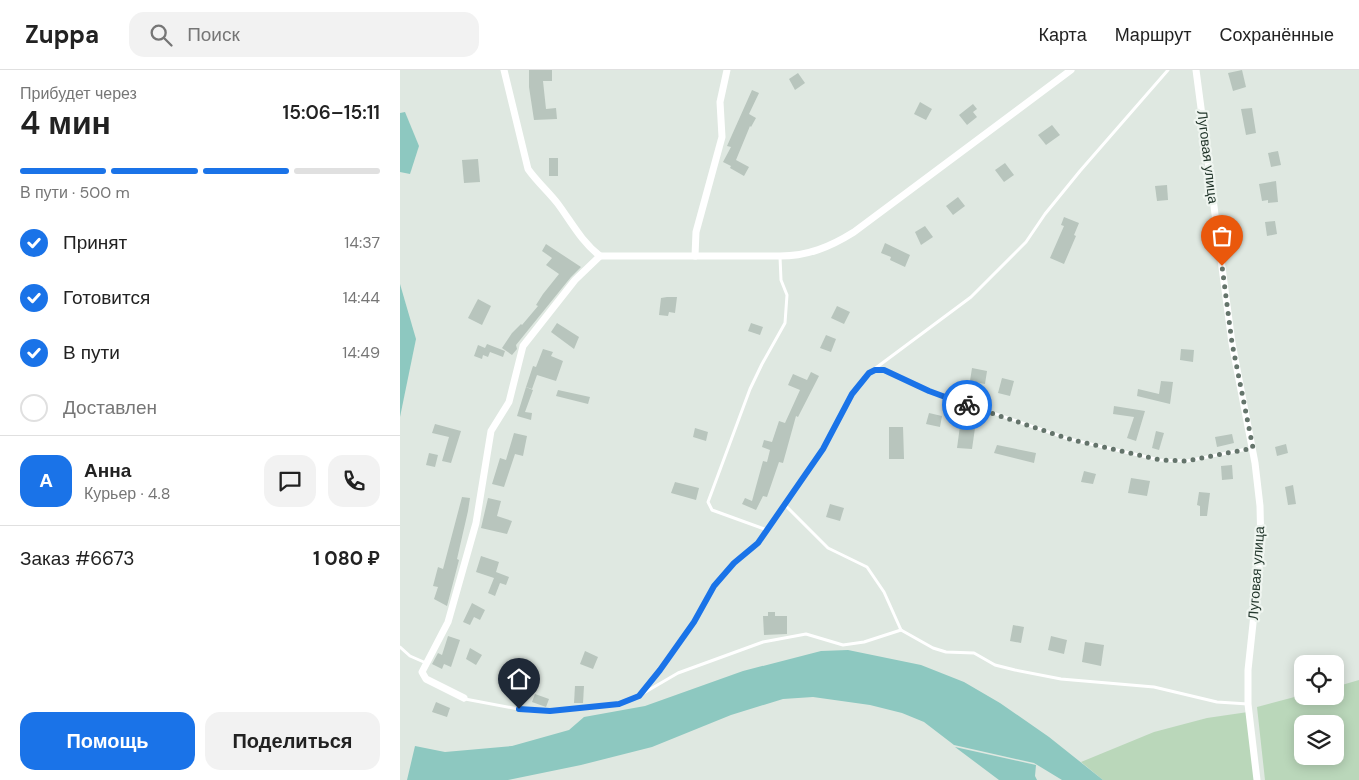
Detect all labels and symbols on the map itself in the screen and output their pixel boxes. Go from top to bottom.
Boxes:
street label: Луговая улица [1193,109,1223,205]
pin [1201,215,1243,266]
courier [942,380,992,430]
street label: Луговая улица [1244,525,1268,620]
pin [498,658,540,709]

